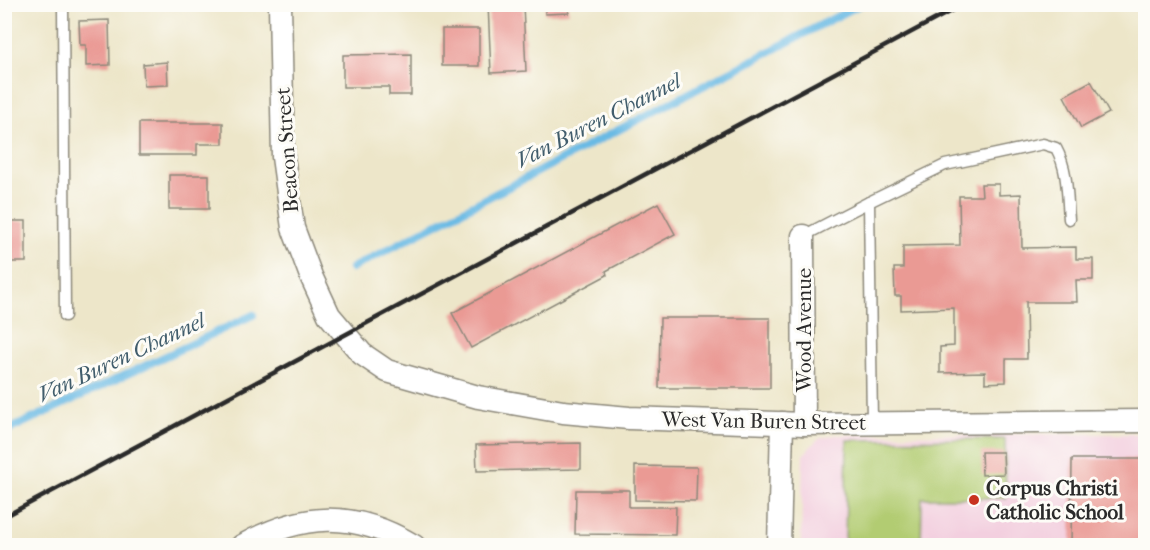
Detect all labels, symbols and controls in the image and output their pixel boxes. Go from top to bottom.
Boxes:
water label: Van Buren Channel [512,67,687,174]
street label: Beacon Street [271,86,303,214]
street label: Wood Avenue [792,268,816,393]
water label: Van Buren Channel [34,307,211,408]
street label: West Van Buren Street [660,407,867,435]
place label: Corpus Christi Catholic School [986,476,1124,524]
marker: Corpus Christi Catholic School [967,493,981,507]

